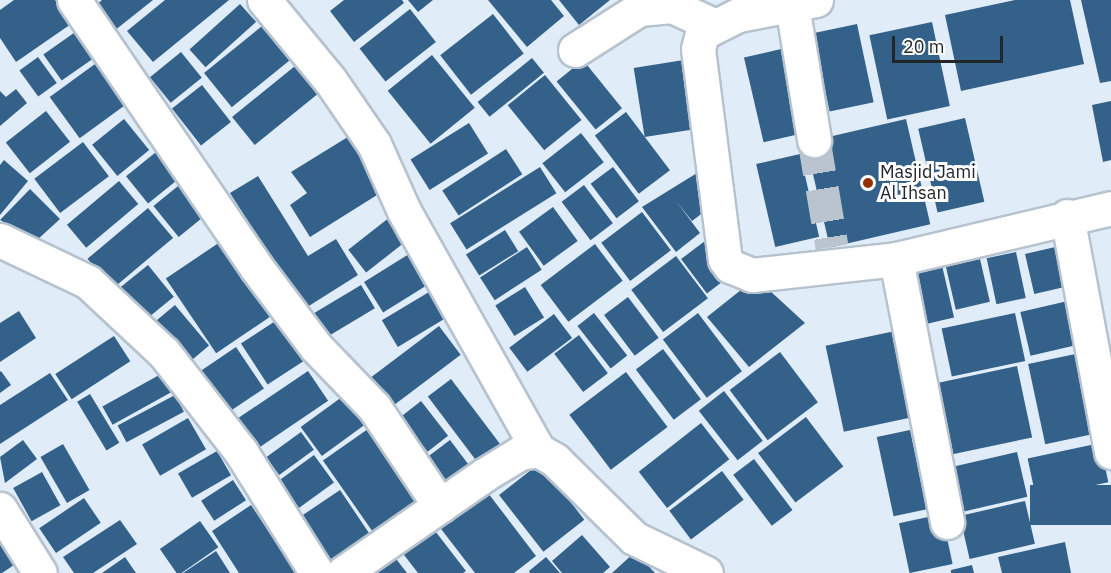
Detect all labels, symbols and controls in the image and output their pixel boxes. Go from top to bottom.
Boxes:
scale bar [895,24,1006,62]
text: 20 m [903,35,945,58]
place label: Masjid Jami Al Ihsan [880,162,976,204]
marker: Masjid Jami Al Ihsan [861,176,875,190]

